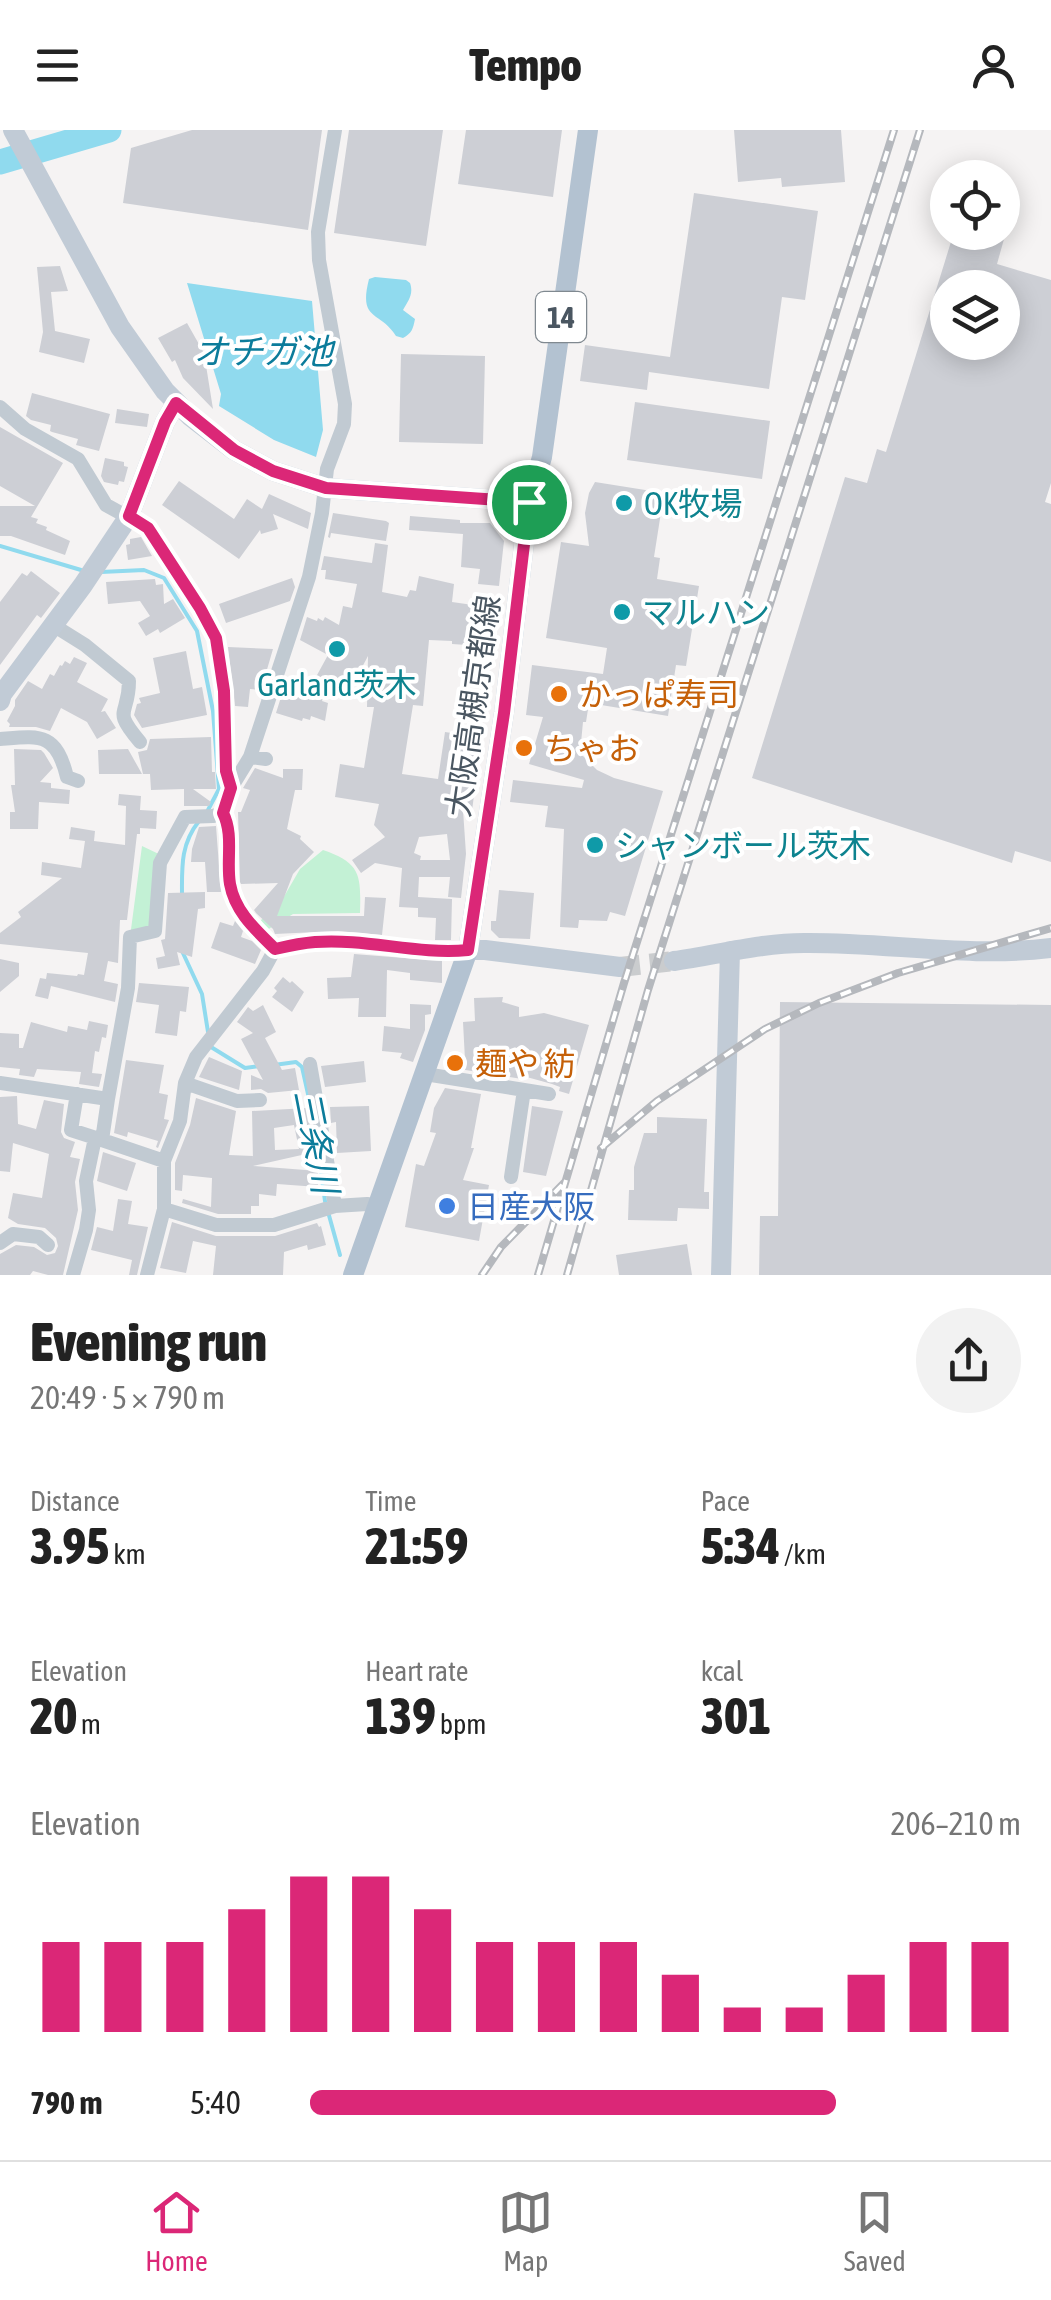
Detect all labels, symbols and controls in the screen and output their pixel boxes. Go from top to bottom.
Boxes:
icon: menu [30,38,85,93]
icon: person [966,38,1021,93]
text: Tempo [469,39,582,91]
map controls [930,160,1020,360]
button: locate [930,160,1020,250]
button: layers [930,270,1020,360]
road number: 14 [536,292,586,342]
water label: オチガ池 [193,331,336,371]
pin [487,460,572,545]
icon: arrive [502,475,557,530]
place label: OK牧場 [644,485,742,522]
marker: OK牧場 [613,492,635,514]
street label: 大阪高槻京都線 [439,593,507,819]
place label: マルハン [642,594,770,631]
marker: マルハン [611,601,633,623]
marker: Garland茨木 [326,638,348,660]
place label: Garland茨木 [257,666,417,703]
place label: かっぱ寿司 [579,676,739,713]
marker: かっぱ寿司 [548,683,570,705]
place label: ちゃお [544,730,640,767]
marker: ちゃお [513,737,535,759]
place label: シャンボール茨木 [615,827,871,864]
marker: シャンボール茨木 [584,834,606,856]
place label: 麺や 紡 [475,1045,575,1082]
marker: 麺や 紡 [444,1052,466,1074]
water label: 三条川 [287,1086,347,1200]
place label: 日産大阪 [467,1188,595,1225]
marker: 日産大阪 [436,1195,458,1217]
button: share [916,1308,1021,1413]
text: Evening run [30,1310,267,1373]
text: 20:49 · 5 × 790 m [30,1379,225,1416]
text: Distance [30,1485,120,1517]
text: Time [365,1485,416,1517]
text: Pace [701,1485,750,1517]
text: 3.95 [30,1517,109,1575]
text: 21:59 [365,1517,468,1575]
text: 5:34 [701,1517,780,1575]
text: km [109,1538,146,1570]
text: /km [780,1538,826,1570]
text: Elevation [30,1655,127,1687]
text: Heart rate [365,1655,468,1687]
text: kcal [701,1655,743,1687]
text: 20 [30,1687,77,1745]
text: 139 [365,1687,436,1745]
text: 301 [701,1687,771,1745]
text: m [77,1708,101,1740]
text: bpm [436,1708,486,1740]
text: Elevation [30,1805,141,1842]
text: 206–210 m [891,1805,1021,1842]
text: 790 m [30,2084,103,2121]
text: 5:40 [190,2084,241,2121]
tab: Home [145,2185,208,2277]
tab: Map [498,2185,553,2277]
tab: Saved [844,2185,906,2277]

